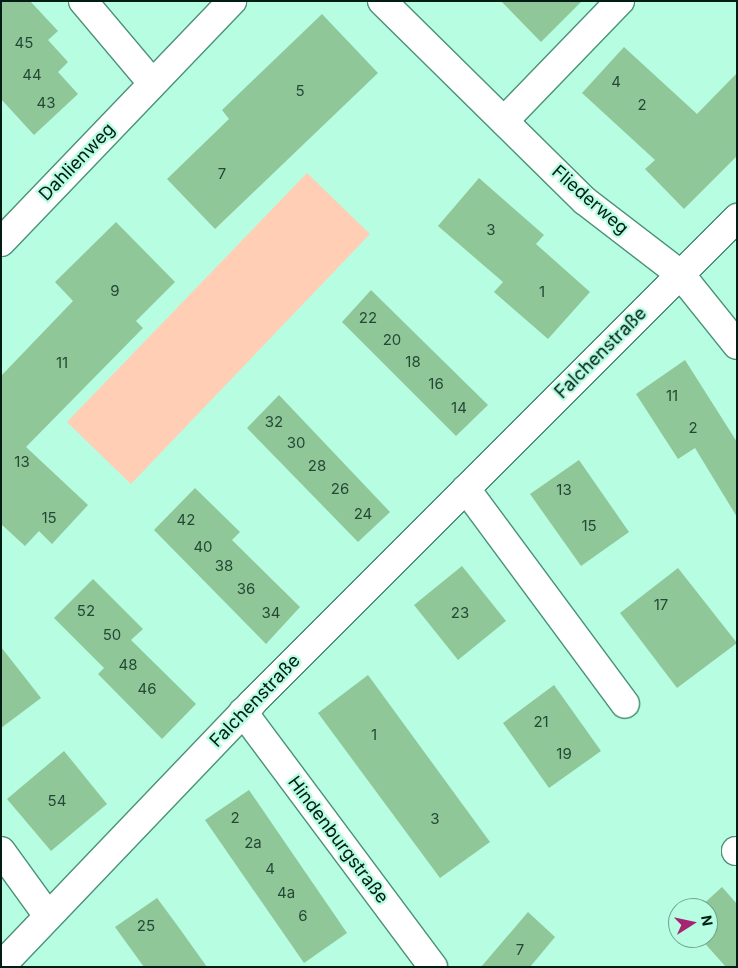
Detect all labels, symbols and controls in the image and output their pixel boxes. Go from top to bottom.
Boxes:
house number: 45 [15,34,33,52]
house number: 44 [22,66,42,84]
house number: 4 [611,73,621,91]
house number: 5 [295,82,305,100]
house number: 43 [37,94,55,112]
house number: 2 [637,96,647,114]
street label: Dahlienweg [35,119,119,205]
street label: Fliederweg [547,161,633,239]
house number: 7 [218,165,226,183]
house number: 3 [486,221,496,239]
house number: 9 [110,282,120,300]
house number: 1 [539,283,545,301]
street label: Falchenstraße [551,303,651,403]
house number: 22 [359,309,377,327]
house number: 20 [383,331,401,349]
house number: 18 [405,353,421,371]
house number: 11 [56,354,68,372]
house number: 16 [428,375,444,393]
house number: 11 [666,387,678,405]
house number: 14 [451,399,467,417]
house number: 32 [265,413,283,431]
house number: 2 [688,419,698,437]
house number: 30 [287,434,305,452]
house number: 13 [14,453,30,471]
house number: 28 [308,457,326,475]
house number: 26 [331,480,349,498]
house number: 13 [556,481,572,499]
house number: 24 [354,505,372,523]
house number: 15 [41,509,57,527]
house number: 42 [177,511,195,529]
house number: 15 [581,517,597,535]
house number: 40 [193,538,213,556]
house number: 38 [215,557,233,575]
house number: 36 [237,580,255,598]
house number: 17 [654,596,668,614]
house number: 52 [77,602,95,620]
house number: 34 [262,604,280,622]
house number: 23 [451,604,469,622]
house number: 50 [103,626,121,644]
street label: Falchenstraße [205,650,305,752]
house number: 48 [119,656,137,674]
house number: 46 [138,680,156,698]
house number: 21 [533,713,549,731]
house number: 1 [371,726,377,744]
house number: 19 [556,745,572,763]
street label: Hindenburgstraße [283,772,393,908]
house number: 54 [48,792,66,810]
house number: 2 [230,809,240,827]
house number: 3 [430,810,440,828]
house number: 2a [244,834,262,852]
house number: 4 [265,860,275,878]
house number: 4a [277,884,295,902]
north arrow [668,898,718,948]
house number: 6 [298,907,308,925]
text: N [698,914,717,927]
house number: 25 [137,917,155,935]
house number: 7 [516,941,524,959]

